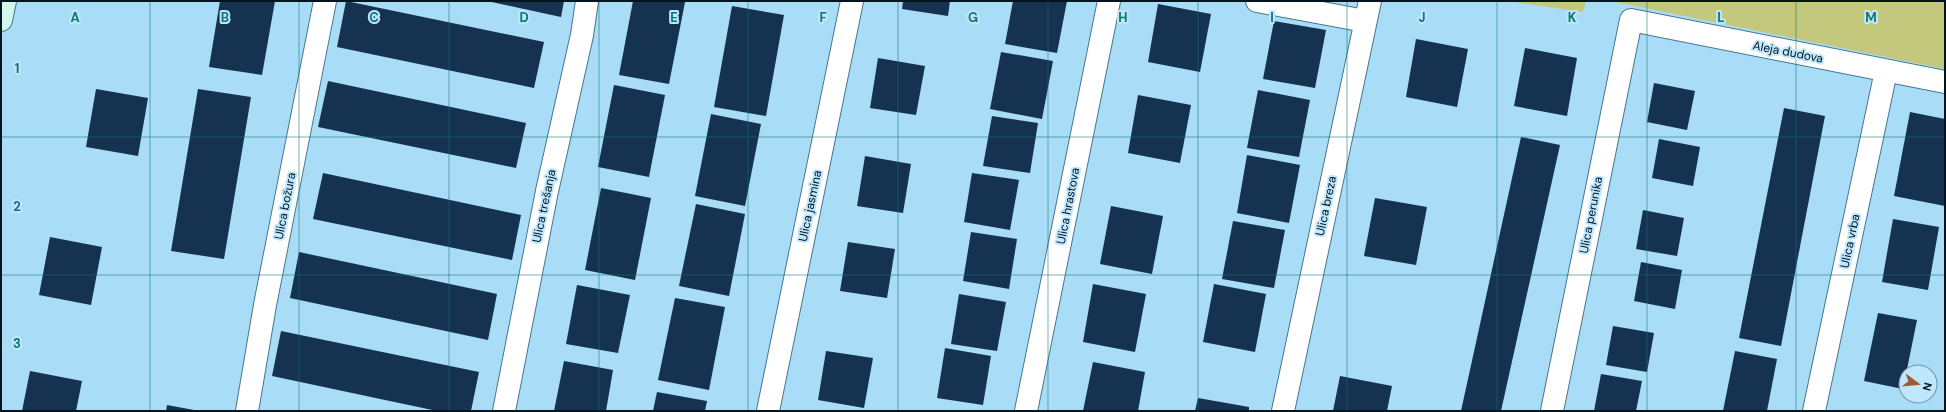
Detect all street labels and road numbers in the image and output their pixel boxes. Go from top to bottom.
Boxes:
street label: Aleja dudova [1751,37,1825,67]
street label: Ulica hrastova [1053,166,1083,246]
street label: Ulica trešanja [528,168,560,244]
street label: Ulica jasmina [795,169,825,243]
street label: Ulica božura [271,171,299,241]
street label: Ulica breza [1312,175,1340,237]
street label: Ulica perunika [1576,175,1606,255]
street label: Ulica vrba [1836,213,1864,269]

